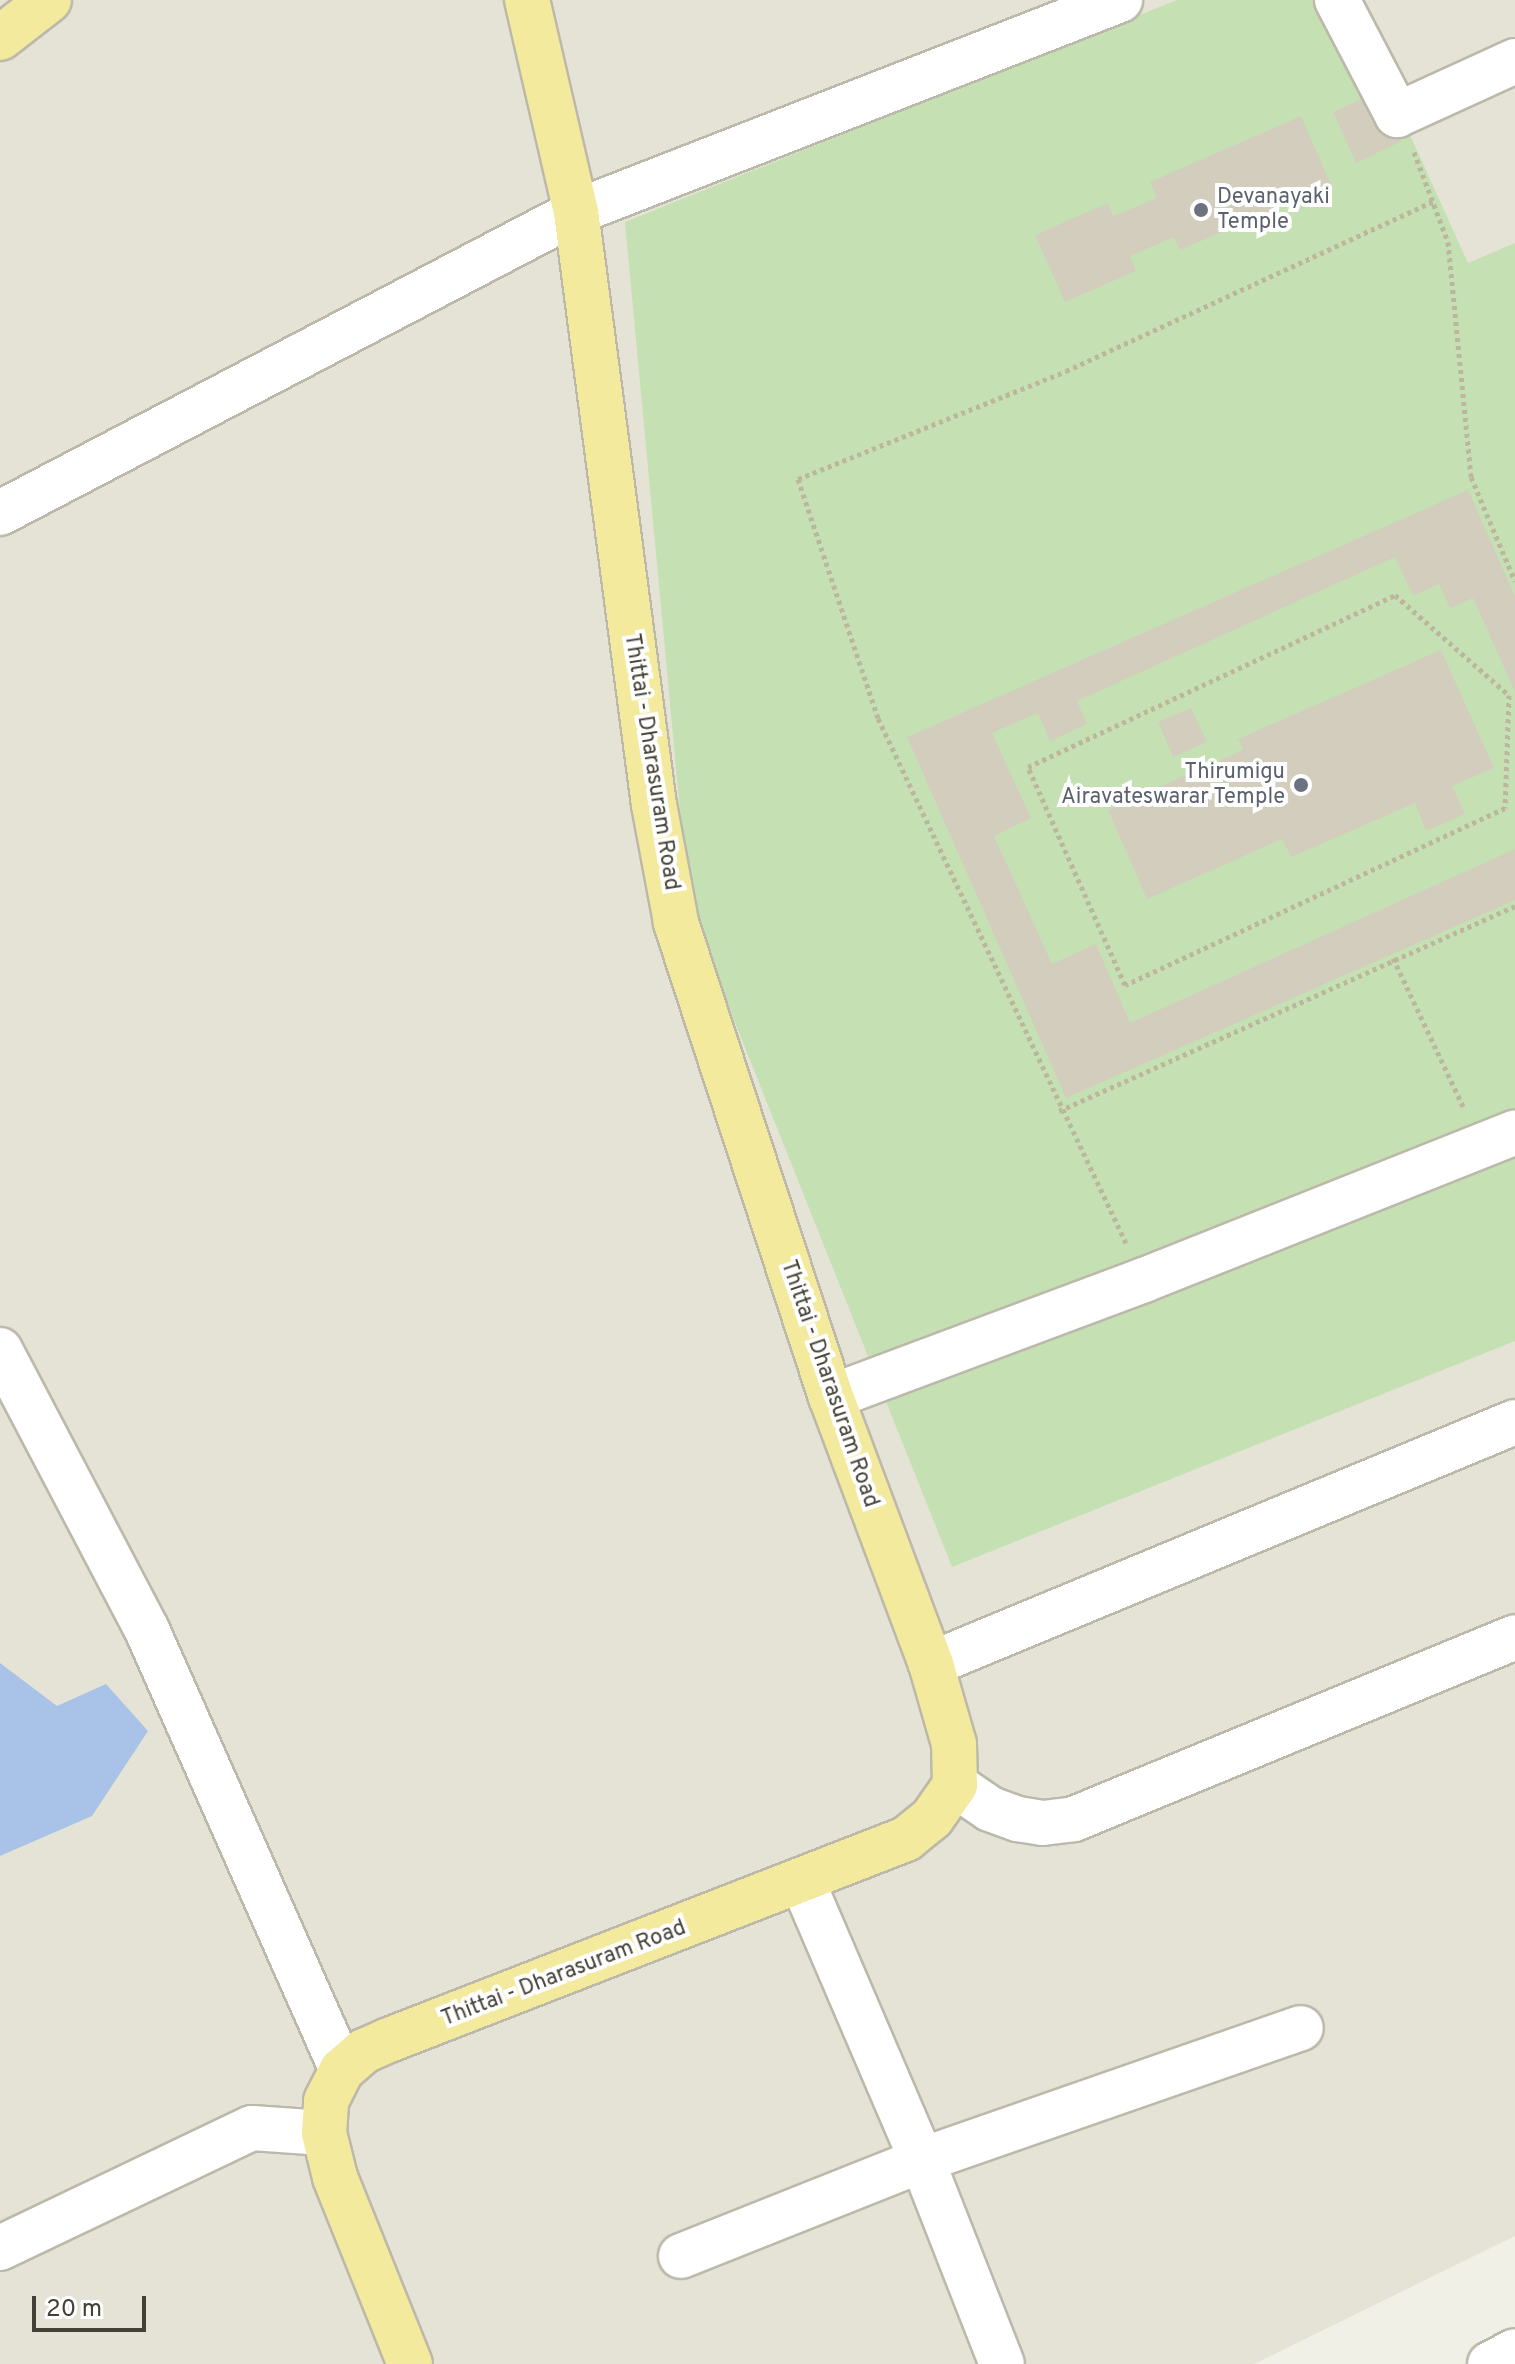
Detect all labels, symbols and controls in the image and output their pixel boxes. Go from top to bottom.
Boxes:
place label: Devanayaki Temple [1217,184,1330,236]
marker: Devanayaki Temple [1192,201,1210,219]
street label: Thittai - Dharasuram Road [618,632,684,892]
place label: Thirumigu Airavateswarar Temple [1060,759,1285,810]
marker: Thirumigu Airavateswarar Temple [1292,776,1310,794]
street label: Thittai - Dharasuram Road [774,1257,884,1511]
street label: Thittai - Dharasuram Road [438,1915,690,2033]
scale bar [36,2280,150,2330]
text: 20 m [46,2295,102,2325]

